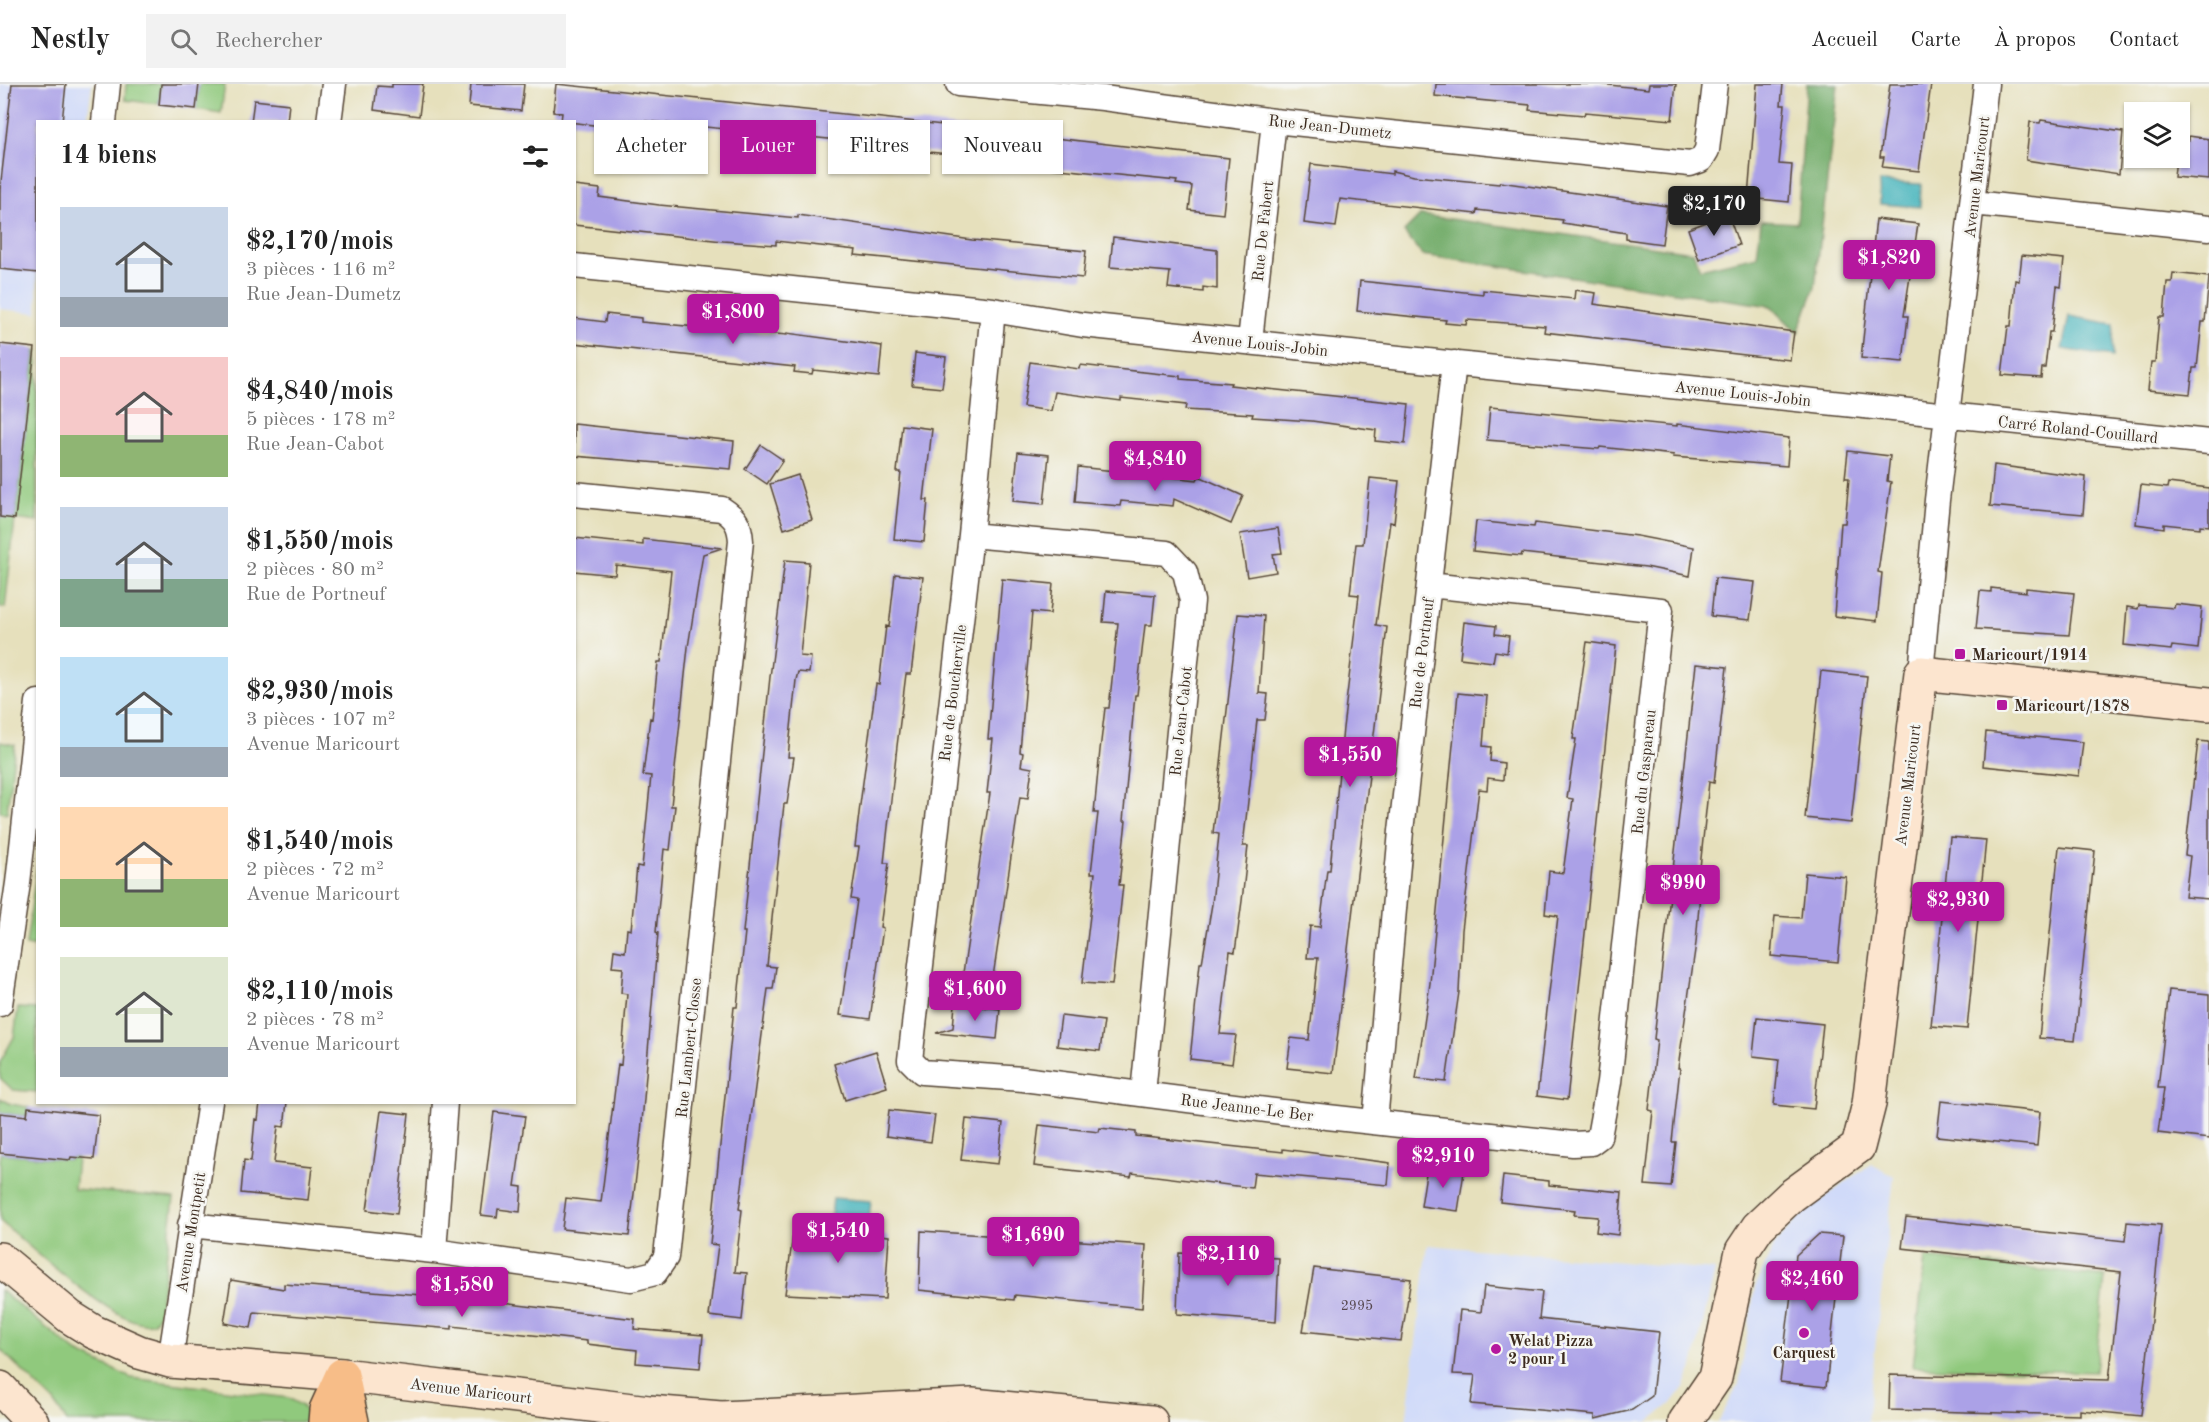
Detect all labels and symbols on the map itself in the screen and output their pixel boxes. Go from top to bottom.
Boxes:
street label: Rue Jean-Dumetz [1267,114,1392,142]
street label: Avenue Maricourt [1963,115,1993,239]
street label: Rue De Fabert [1251,179,1277,283]
pin: $2,170 [1665,186,1763,237]
pin: $1,820 [1840,240,1938,291]
pin: $1,800 [684,294,782,345]
street label: Avenue Louis-Jobin [1191,330,1329,360]
street label: Avenue Louis-Jobin [1674,380,1812,410]
street label: Carré Roland-Couillard [1997,415,2159,447]
pin: $4,840 [1106,441,1204,492]
street label: Rue de Portneuf [1408,596,1438,710]
street label: Rue de Boucherville [938,624,970,763]
marker: Maricourt/1914 [1953,647,1967,661]
place label: Maricourt/1914 [1972,648,2088,664]
street label: Rue Jean-Cabot [1168,665,1196,777]
marker: Maricourt/1878 [1995,698,2009,712]
place label: Maricourt/1878 [2014,699,2130,715]
street label: Rue du Gaspareau [1630,708,1660,836]
street label: Avenue Maricourt [1894,723,1924,847]
pin: $1,550 [1301,737,1399,788]
pin: $990 [1647,865,1719,916]
pin: $2,930 [1909,882,2007,933]
pin: $1,600 [926,971,1024,1022]
street label: Rue Lambert-Closse [675,977,705,1119]
street label: Rue Jeanne-Le Ber [1179,1093,1315,1125]
pin: $2,910 [1394,1138,1492,1189]
street label: Avenue Montpetit [175,1170,209,1294]
pin: $1,540 [789,1213,887,1264]
pin: $1,690 [984,1217,1082,1268]
pin: $2,110 [1179,1236,1277,1287]
pin: $2,460 [1763,1261,1861,1312]
pin: $1,580 [413,1267,511,1318]
house number: 2995 [1341,1299,1373,1313]
marker: Carquest [1797,1326,1811,1340]
place label: Welat Pizza 2 pour 1 [1508,1334,1593,1368]
marker: Welat Pizza 2 pour 1 [1489,1342,1503,1356]
place label: Carquest [1772,1346,1836,1362]
street label: Avenue Maricourt [409,1377,533,1407]

